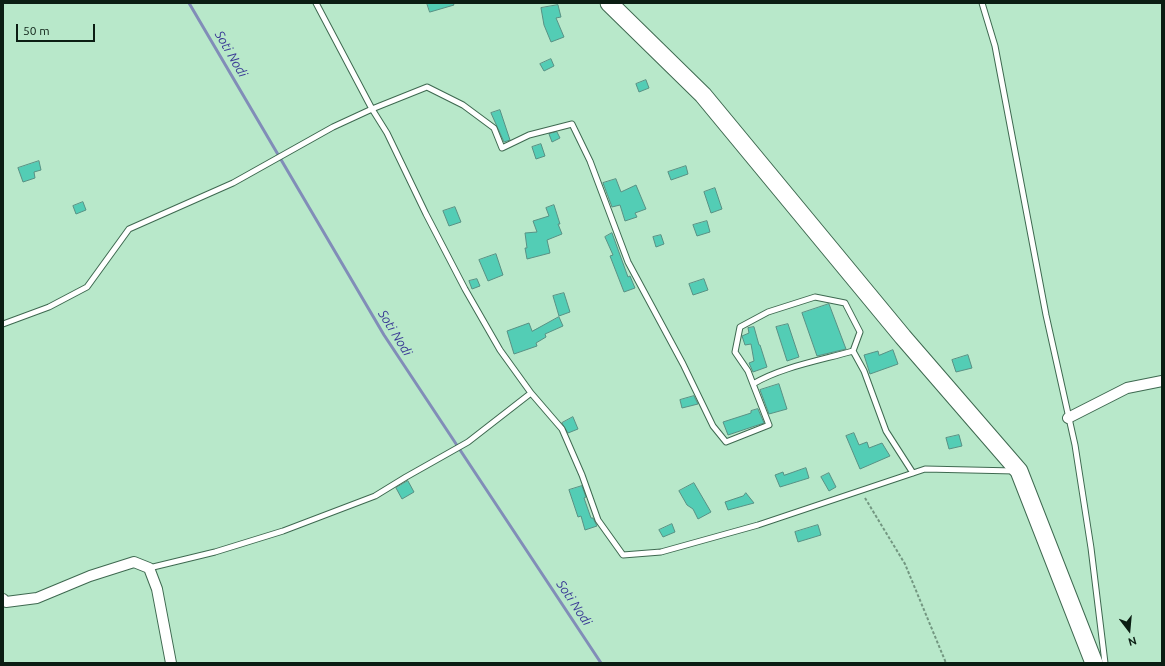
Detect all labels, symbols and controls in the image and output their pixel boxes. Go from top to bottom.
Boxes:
scale bar [18,16,97,42]
text: 50 m [23,24,50,37]
water label: Soti Nodi [211,28,251,80]
water label: Soti Nodi [375,307,415,359]
water label: Soti Nodi [553,577,595,629]
north arrow [1109,610,1149,650]
text: N [1127,635,1138,648]

